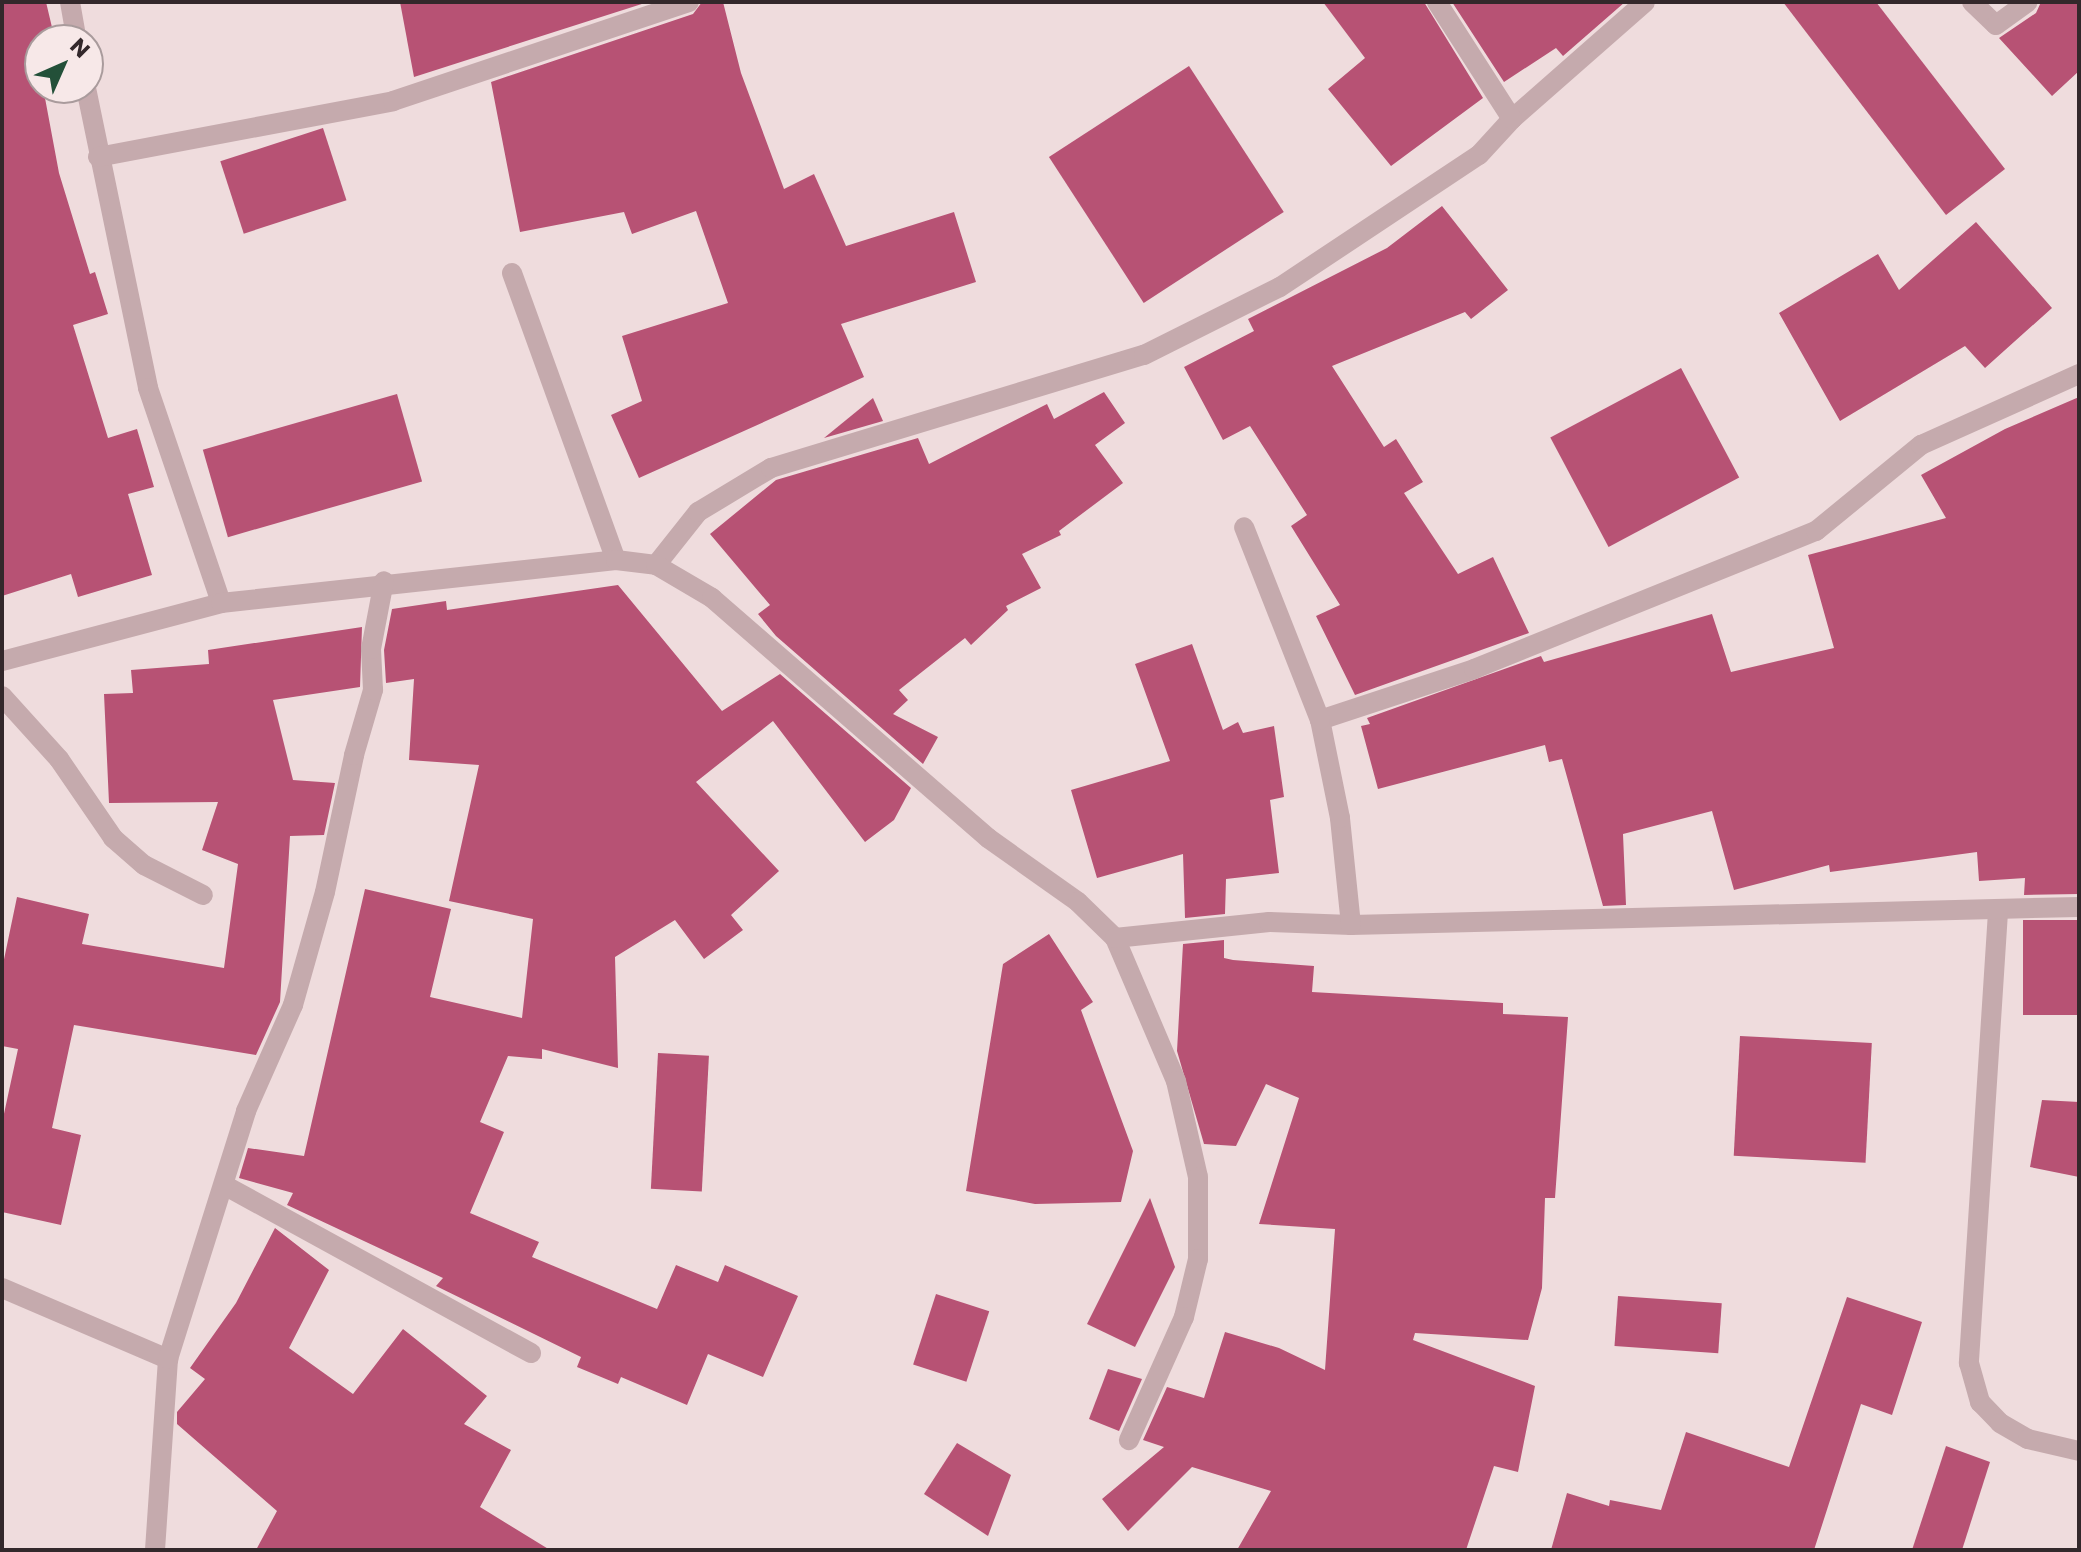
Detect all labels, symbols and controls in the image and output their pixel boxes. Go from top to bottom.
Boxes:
north arrow [24,24,104,104]
text: N [63,31,97,65]

